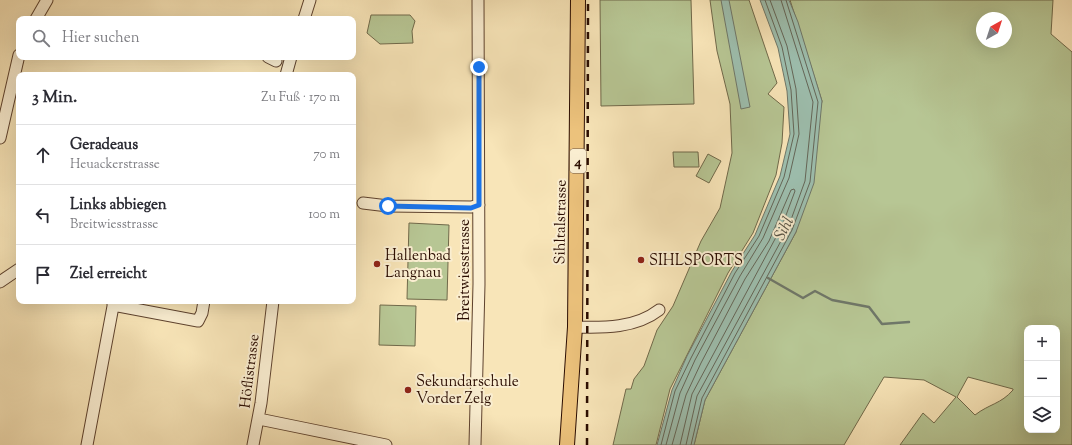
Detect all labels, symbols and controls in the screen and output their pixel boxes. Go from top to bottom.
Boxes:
north arrow [976,12,1012,48]
search box [16,16,356,60]
icon: search [30,27,52,49]
text: Hier suchen [62,28,140,49]
route end [470,58,488,76]
text: 3 Min. [32,86,77,110]
text: Zu Fuß · 170 m [261,89,340,107]
text: Geradeaus [70,135,138,156]
icon: ahead [32,144,54,166]
text: 70 m [313,146,340,164]
road number: 4 [570,149,586,173]
text: Heuackerstrasse [70,156,160,174]
street label: Sihltalstrasse [550,180,573,265]
text: Links abbiegen [70,195,167,216]
route start [379,197,397,215]
icon: left [32,204,54,226]
text: 100 m [308,206,340,224]
water label: Sihl [770,213,801,245]
text: Breitwiesstrasse [70,216,158,234]
street label: Breitwiesstrasse [455,219,476,321]
place label: Hallenbad Langnau [385,246,452,284]
place label: SIHLSPORTS [649,251,743,272]
marker: SIHLSPORTS [636,255,646,265]
marker: Hallenbad Langnau [372,259,382,269]
icon: arrive [32,264,54,286]
text: Ziel erreicht [70,264,147,285]
map controls [1024,325,1060,433]
button: + [1024,325,1060,361]
street label: Höflistrasse [236,333,265,410]
button: − [1024,361,1060,397]
place label: Sekundarschule Vorder Zelg [416,372,519,410]
marker: Sekundarschule Vorder Zelg [403,385,413,395]
button: layers [1024,397,1060,433]

